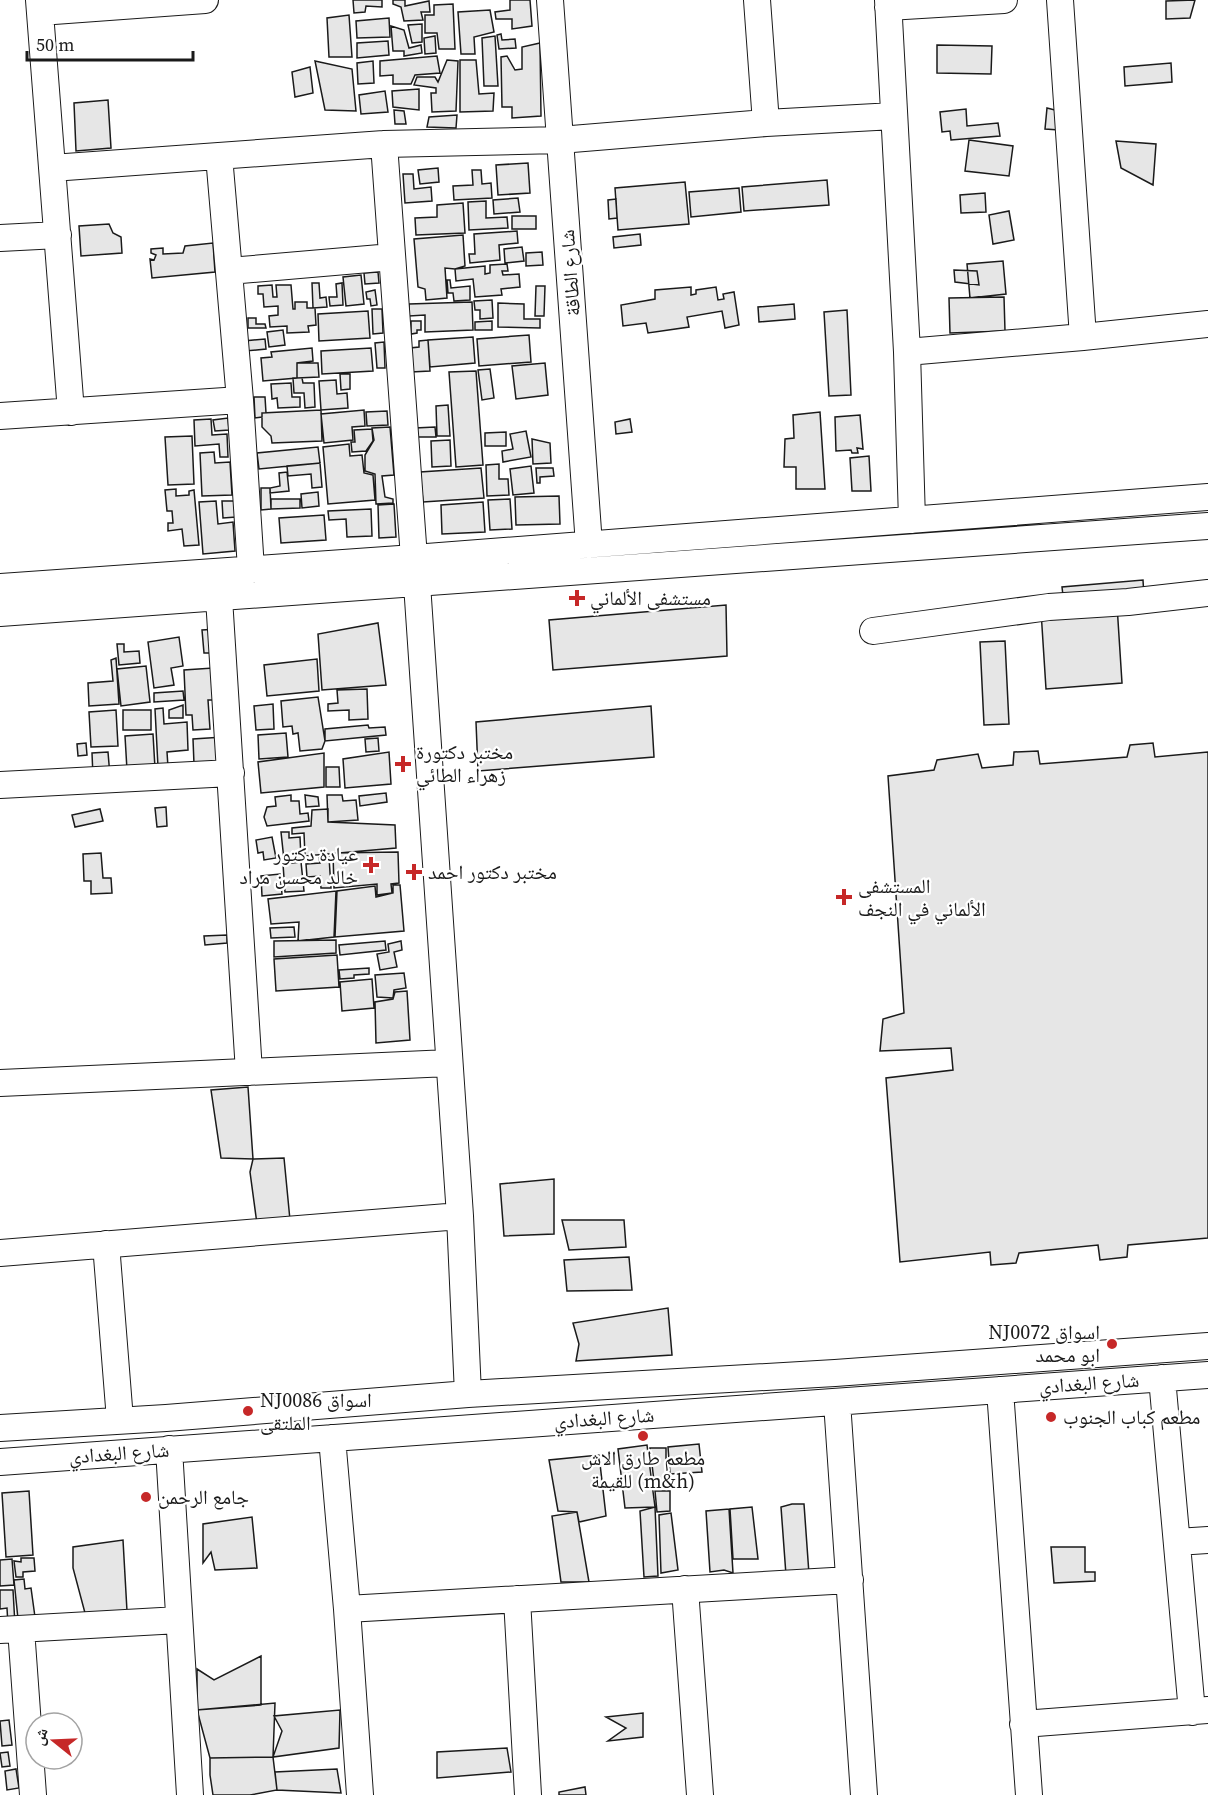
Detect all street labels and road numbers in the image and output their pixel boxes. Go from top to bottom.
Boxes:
street label: شارع الطاقة [553,229,587,317]
street label: شارع البغدادي [1038,1366,1140,1403]
street label: شارع البغدادي [553,1401,655,1438]
street label: شارع البغدادي [68,1436,170,1473]

